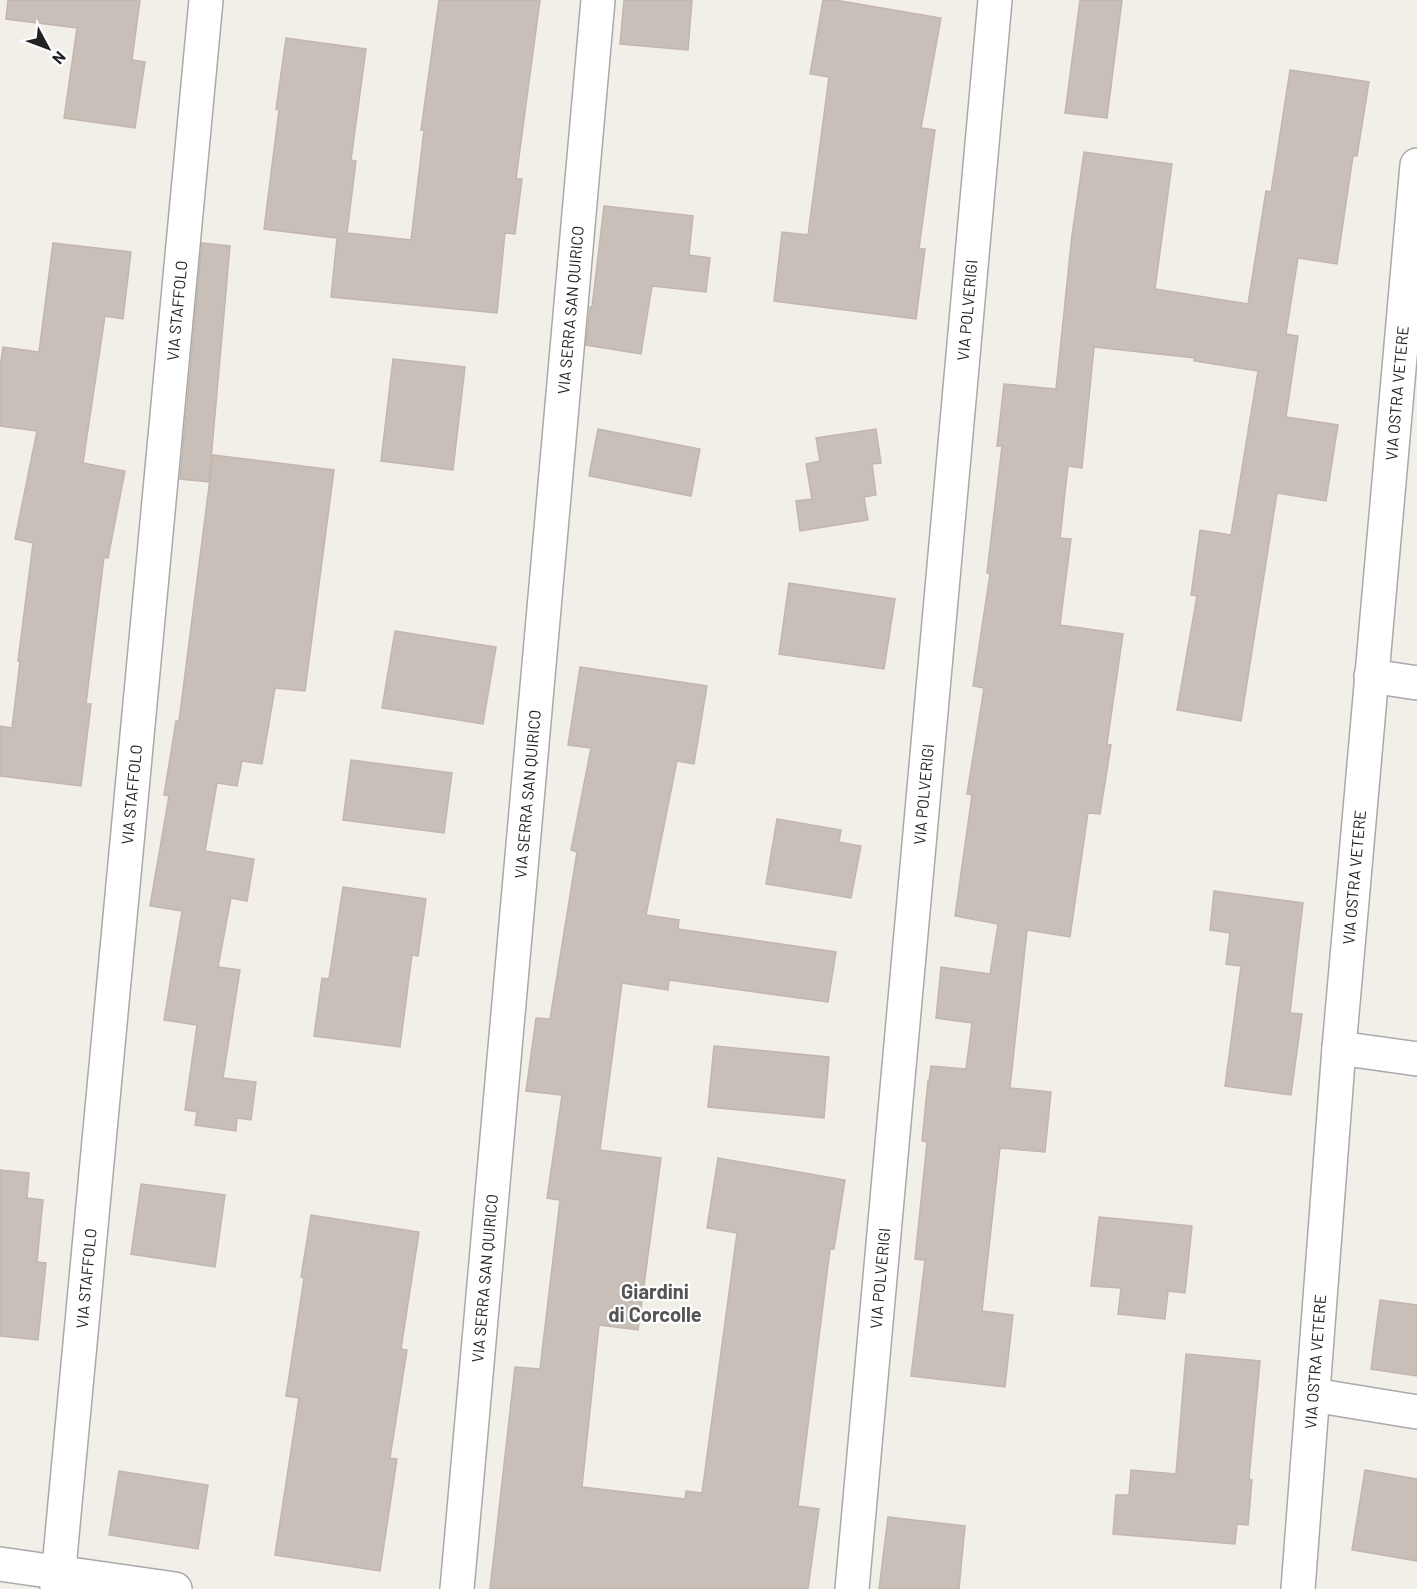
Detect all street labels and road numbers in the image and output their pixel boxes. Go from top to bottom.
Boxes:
street label: VIA SERRA SAN QUIRICO [553,225,587,395]
street label: VIA POLVERIGI [953,259,981,361]
street label: VIA STAFFOLO [162,260,191,362]
street label: VIA OSTRA VETERE [1381,325,1412,461]
street label: VIA SERRA SAN QUIRICO [510,709,544,879]
street label: VIA STAFFOLO [117,743,145,845]
street label: VIA POLVERIGI [909,743,937,846]
street label: VIA OSTRA VETERE [1338,809,1369,945]
street label: VIA SERRA SAN QUIRICO [467,1193,501,1363]
street label: VIA STAFFOLO [71,1227,100,1329]
street label: VIA POLVERIGI [865,1227,893,1330]
street label: VIA OSTRA VETERE [1300,1294,1329,1430]

